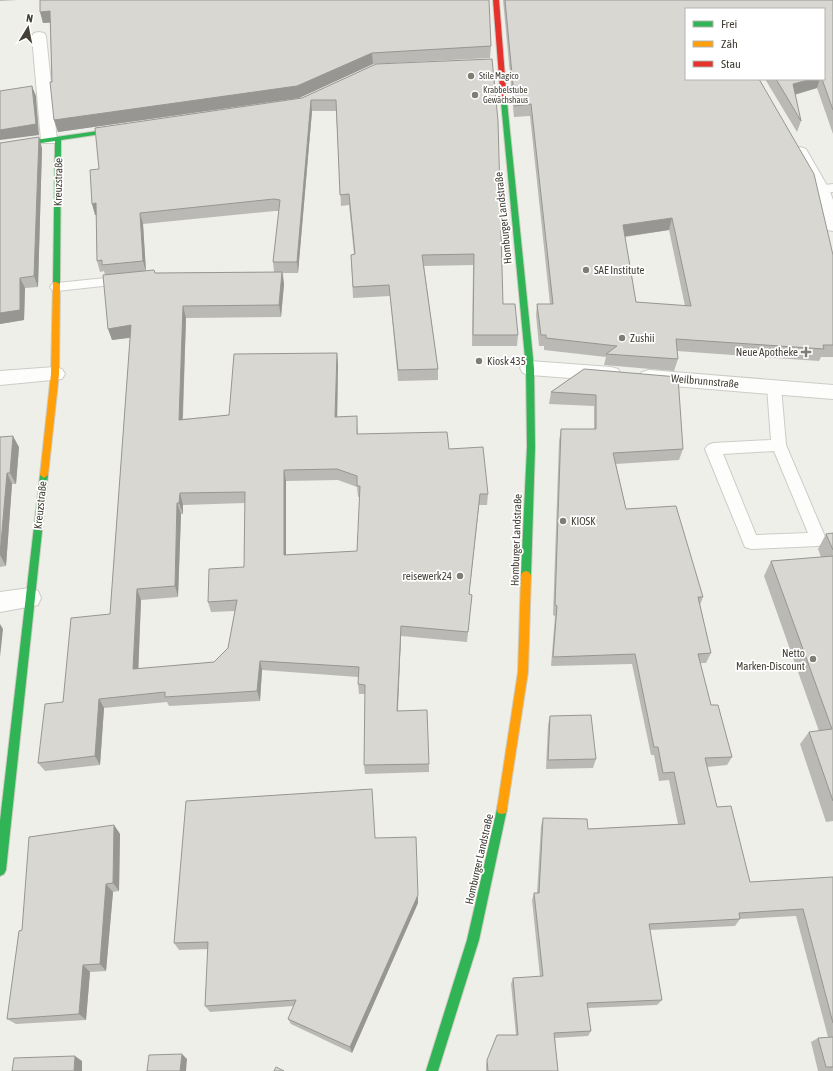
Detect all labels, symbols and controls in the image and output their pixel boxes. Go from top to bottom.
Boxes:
north arrow [8,8,48,48]
legend [685,8,825,80]
text: N [25,12,34,25]
text: Frei [721,17,737,31]
text: Zäh [721,37,738,51]
text: Stau [721,57,741,71]
marker: Stile Magico [466,71,476,81]
place label: Stile Magico [479,71,519,81]
place label: Krabbelstube Gewächshaus [483,85,528,105]
marker: Krabbelstube Gewächshaus [470,90,480,100]
street label: Kreuzstraße [52,158,64,206]
street label: Homburger Landstraße [492,171,514,265]
place label: SAE Institute [594,264,644,276]
marker: SAE Institute [581,265,591,275]
place label: Zushii [630,332,655,344]
marker: Zushii [617,333,627,343]
place label: Neue Apotheke [736,346,798,358]
marker: Neue Apotheke [801,347,811,357]
place label: Kiosk 435 [487,355,526,367]
marker: Kiosk 435 [474,356,484,366]
street label: Weilbrunnstraße [671,372,739,390]
street label: Kreuzstraße [32,480,48,530]
street label: Homburger Landstraße [508,494,524,586]
place label: KIOSK [571,515,596,527]
marker: KIOSK [558,516,568,526]
place label: reisewerk24 [403,570,452,582]
marker: reisewerk24 [455,571,465,581]
place label: Netto Marken-Discount [736,647,805,672]
marker: Netto Marken-Discount [808,654,818,664]
street label: Homburger Landstraße [463,813,495,905]

